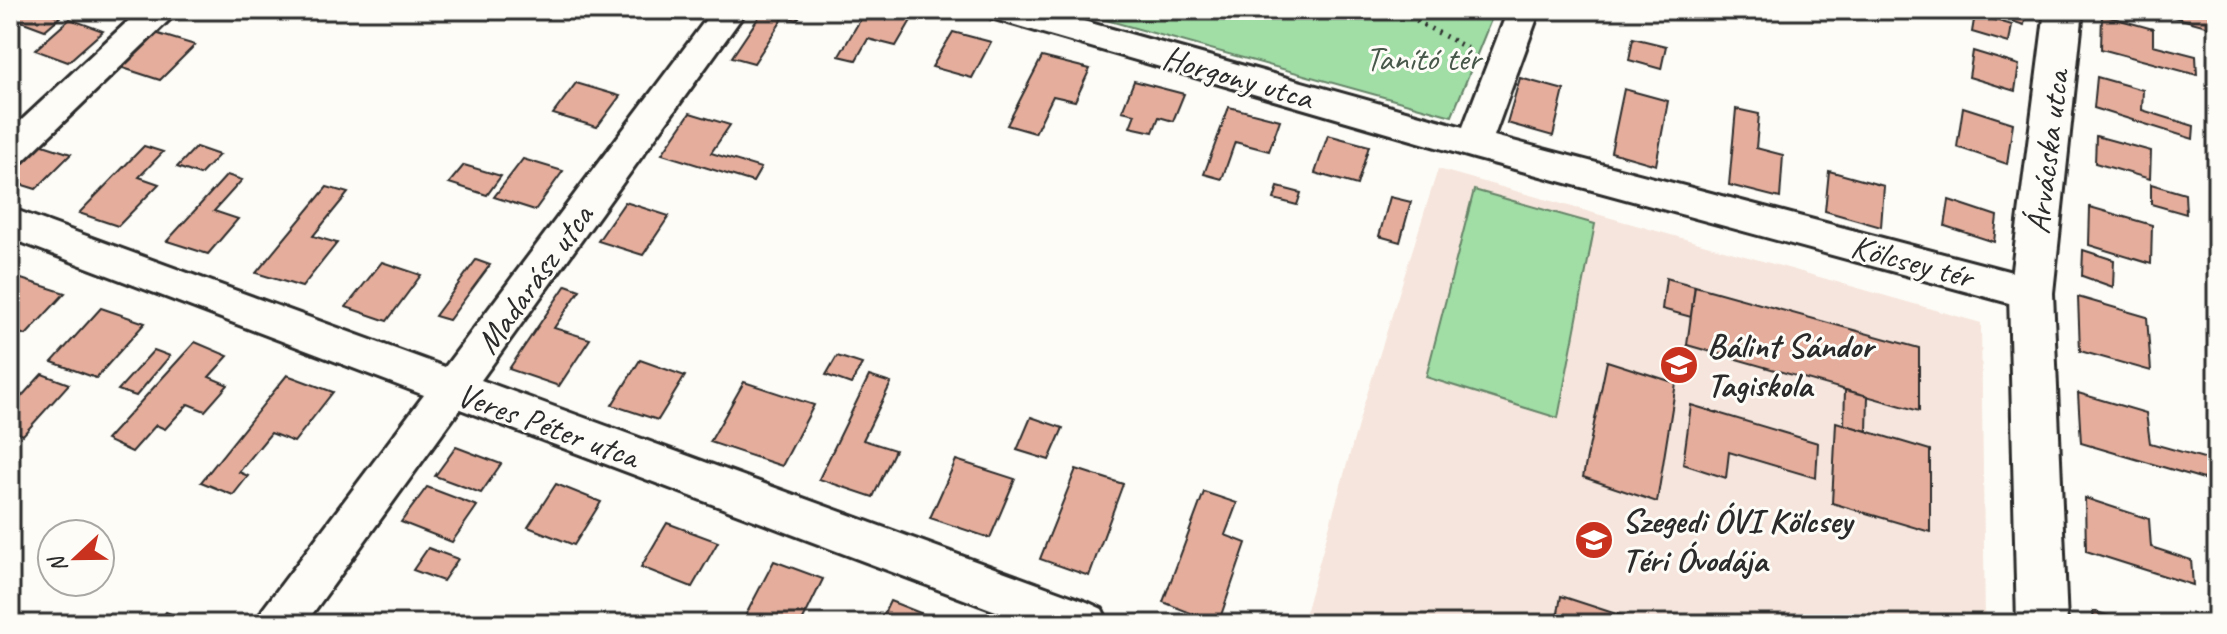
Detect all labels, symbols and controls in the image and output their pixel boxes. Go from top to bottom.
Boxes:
street label: Horgony utca [1158,35,1320,119]
park label: Tanító tér [1365,37,1484,80]
street label: Árvácska utca [2016,65,2079,236]
street label: Madarász utca [466,194,604,362]
street label: Kölcsey tér [1847,224,1981,299]
place label: Bálint Sándor Tagiskola [1707,324,1877,406]
school or university icon: Bálint Sándor Tagiskola [1658,344,1700,386]
street label: Veres Péter utca [452,372,647,479]
place label: Szegedi ÓVI Kölcsey Téri Óvodája [1622,499,1855,581]
north arrow [36,518,116,598]
school or university icon: Szegedi ÓVI Kölcsey Téri Óvodája [1573,519,1615,561]
text: N [42,550,74,577]

